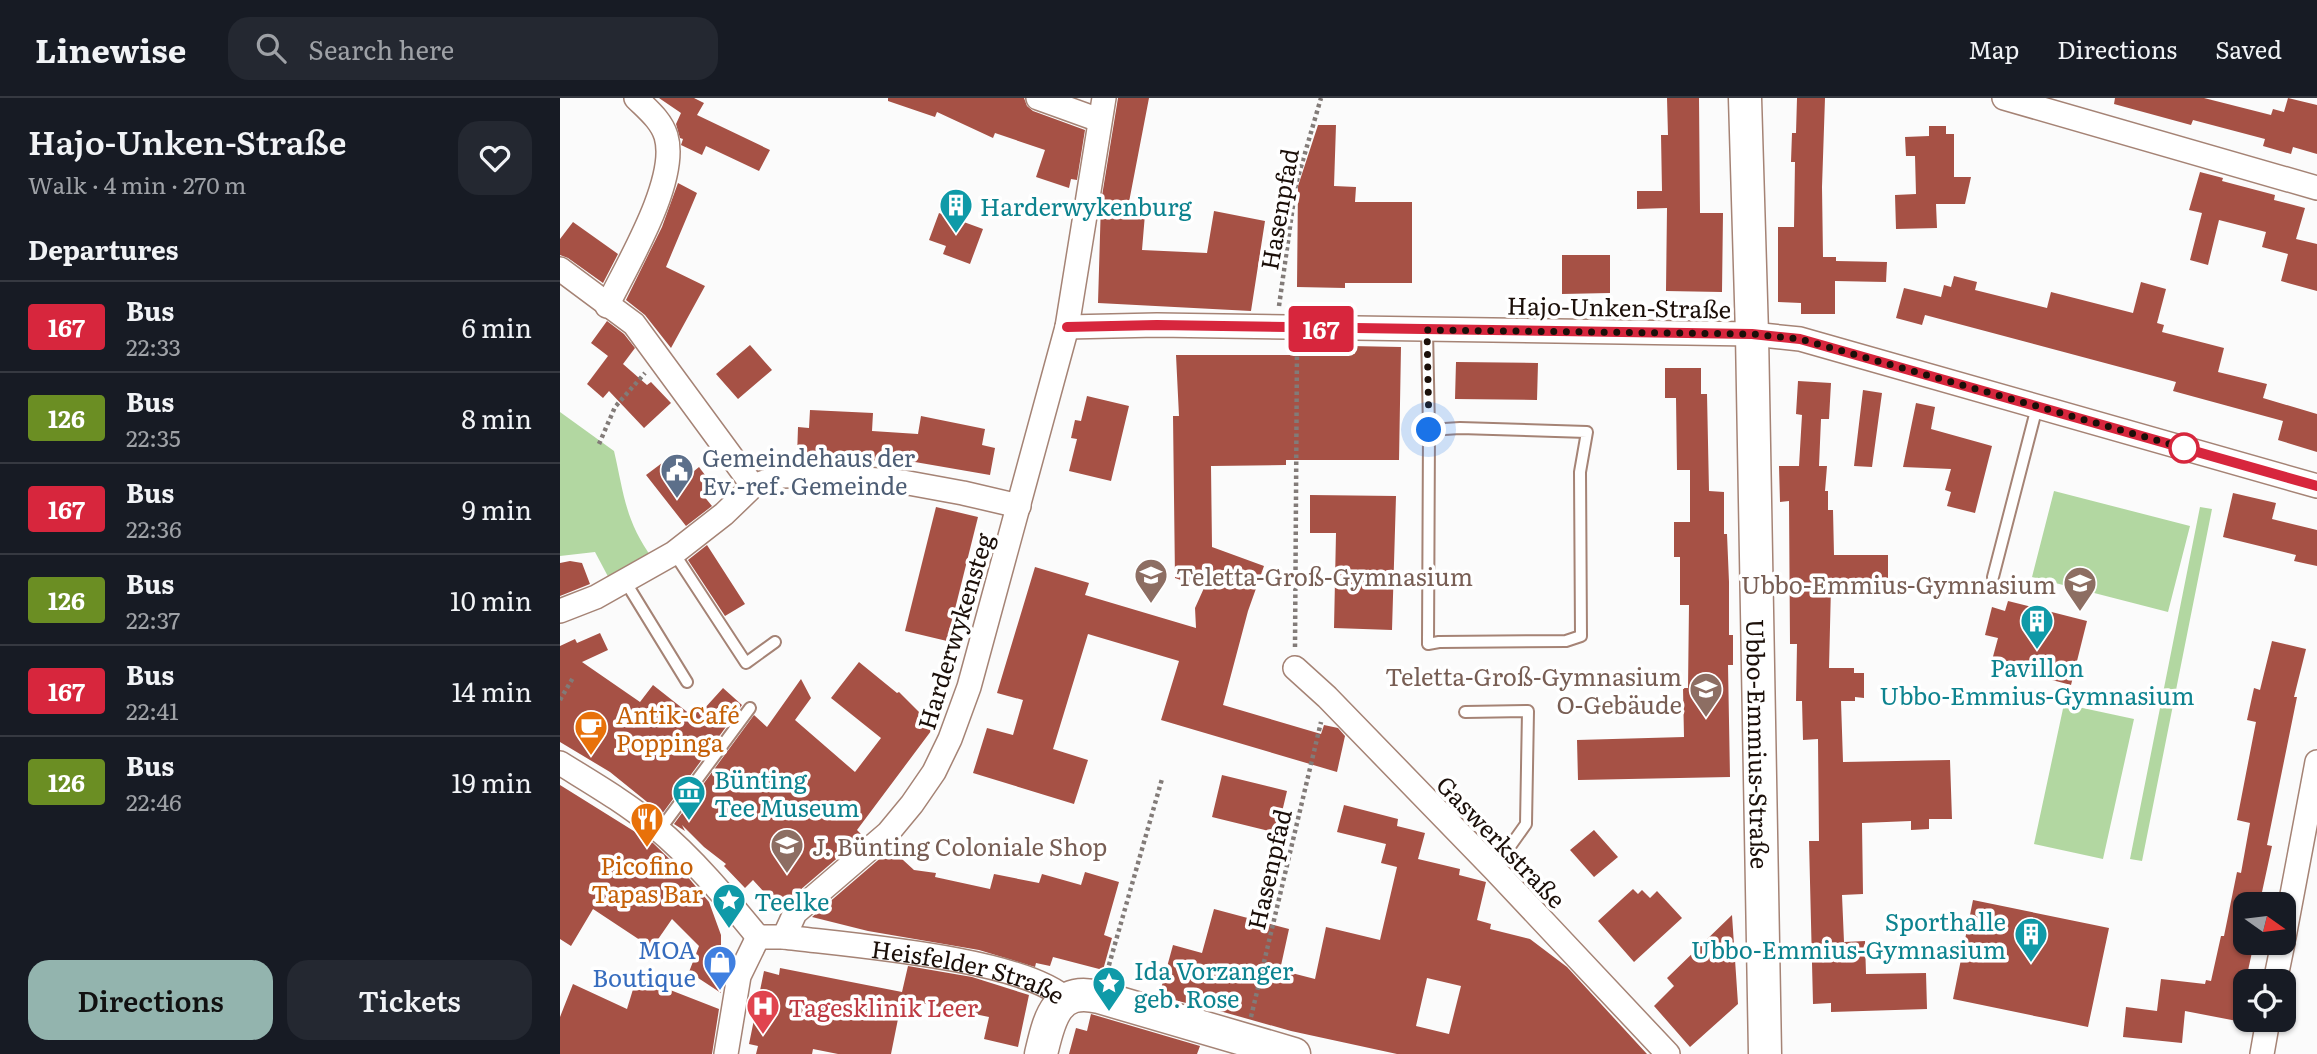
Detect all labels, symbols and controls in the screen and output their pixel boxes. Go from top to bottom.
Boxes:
search box [228,17,718,80]
text: Linewise [35,24,186,73]
icon: search [252,29,290,67]
text: Search here [308,29,454,68]
text: Map [1968,31,2019,66]
text: Directions [2057,31,2177,66]
text: Saved [2215,31,2282,66]
text: Hajo-Unken-Straße [28,116,347,165]
button: heart [458,121,532,195]
street label: Hasenpfad [1250,145,1306,273]
text: Walk · 4 min · 270 m [28,167,246,201]
building icon: Harderwykenburg [937,186,975,235]
place label: Harderwykenburg [980,188,1192,223]
text: Departures [28,229,179,268]
street label: Hajo-Unken-Straße [1507,287,1731,325]
text: Bus [126,290,174,329]
line badge: 167 [1281,306,1361,352]
text: 6 min [462,307,532,346]
text: 167 [48,309,85,344]
text: 167 [1303,311,1339,346]
text: 22:33 [126,329,181,363]
text: Bus [126,381,174,420]
text: 8 min [461,398,532,437]
text: 126 [48,400,85,435]
your location [1411,412,1446,447]
text: 22:35 [126,420,181,454]
unlabelled marker [2169,433,2199,463]
place label: Gemeindehaus der Ev.-ref. Gemeinde [702,439,916,502]
public building icon: Gemeindehaus der Ev.-ref. Gemeinde [658,451,696,500]
text: Bus [126,472,174,511]
text: 9 min [462,489,532,528]
text: 167 [48,491,85,526]
text: 22:36 [126,511,182,545]
street label: Harderwykensteg [907,528,1001,734]
school or university icon: Teletta-Groß-Gymnasium [1132,556,1170,605]
place label: Teletta-Groß-Gymnasium [1176,558,1473,593]
text: Bus [126,563,174,602]
school or university icon: Ubbo-Emmius-Gymnasium [2061,564,2099,613]
place label: Ubbo-Emmius-Gymnasium [1741,566,2056,601]
text: 10 min [450,580,532,619]
text: 126 [48,582,85,617]
text: 22:37 [126,602,180,636]
building icon: Pavillon Ubbo-Emmius-Gymnasium [2018,602,2056,651]
street label: Ubbo-Emmius-Straße [1740,618,1779,869]
place label: Pavillon Ubbo-Emmius-Gymnasium [1879,649,2195,712]
text: Bus [126,654,174,693]
place label: Teletta-Groß-Gymnasium O-Gebäude [1385,658,1682,721]
school or university icon: Teletta-Groß-Gymnasium O-Gebäude [1687,670,1725,719]
text: 14 min [452,671,532,710]
text: 167 [48,673,85,708]
text: 22:41 [126,693,179,727]
place label: Antik-Café Poppinga [616,696,740,759]
cafe icon: Antik-Café Poppinga [572,708,610,757]
text: Bus [126,745,174,784]
place label: Bünting Tee Museum [714,761,860,824]
text: 19 min [452,762,532,801]
text: 126 [48,764,85,799]
street label: Gaswerkstraße [1430,767,1574,915]
museum icon: Bünting Tee Museum [670,773,708,822]
text: 22:46 [126,784,182,818]
restaurant icon: Picofino Tapas Bar [628,800,666,849]
street label: Hasenpfad [1237,805,1299,933]
school or university icon: J. Bünting Coloniale Shop [768,826,806,875]
place label: J. Bünting Coloniale Shop [812,828,1107,863]
place label: Picofino Tapas Bar [591,847,704,910]
place icon: Teelke [710,881,748,930]
place label: Teelke [754,883,829,918]
north arrow [2233,892,2296,956]
map controls [2233,892,2296,1032]
place label: Sporthalle Ubbo-Emmius-Gymnasium [1691,903,2006,966]
building icon: Sporthalle Ubbo-Emmius-Gymnasium [2012,915,2050,964]
street label: Heisfelder Straße [869,930,1073,1011]
place label: MOA Boutique [592,931,696,994]
shop icon: MOA Boutique [701,943,739,992]
place label: Ida Vorzanger geb. Rose [1134,952,1294,1015]
button: Directions [28,960,273,1040]
button: Tickets [287,960,532,1040]
place icon: Ida Vorzanger geb. Rose [1090,964,1128,1013]
button: locate [2233,969,2296,1032]
hospital icon: Tagesklinik Leer [744,987,782,1036]
place label: Tagesklinik Leer [788,989,979,1024]

